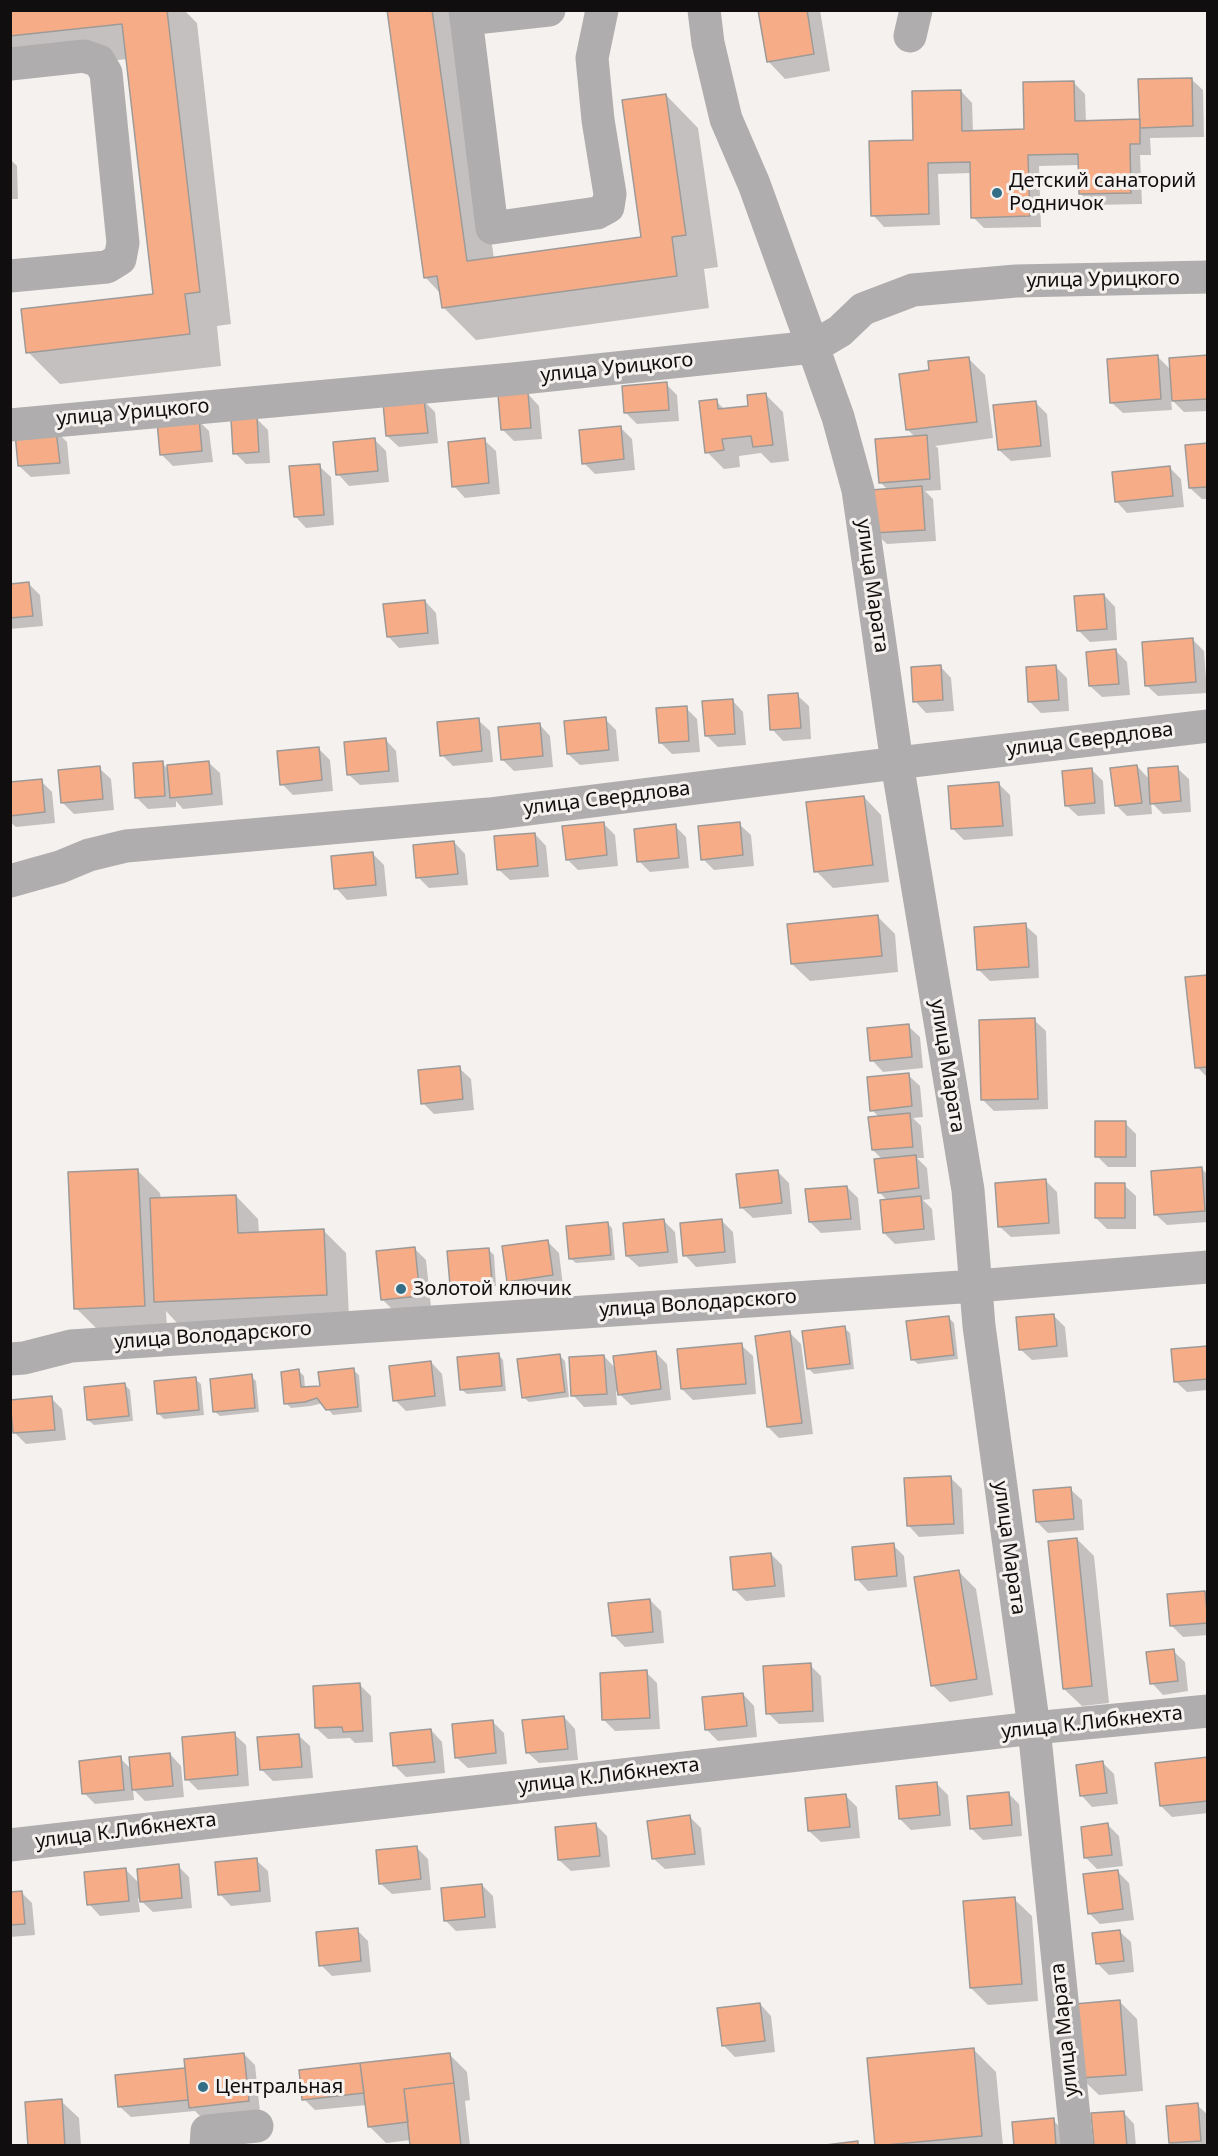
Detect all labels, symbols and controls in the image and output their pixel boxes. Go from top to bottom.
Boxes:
place label: Детский санаторий Родничок [1009,169,1196,216]
marker: Детский санаторий Родничок [990,186,1004,200]
street label: улица Урицкого [1026,267,1180,293]
street label: улица Урицкого [539,348,695,388]
street label: улица Урицкого [56,394,210,432]
street label: улица Марата [851,518,893,654]
street label: улица Свердлова [1005,718,1175,762]
street label: улица Свердлова [522,777,692,821]
street label: улица Марата [925,998,969,1134]
place label: Золотой ключик [413,1277,571,1301]
marker: Золотой ключик [394,1282,408,1296]
street label: улица Володарского [598,1285,798,1323]
street label: улица Володарского [113,1317,313,1355]
street label: улица Марата [988,1480,1030,1616]
street label: улица К.Либкнехта [1000,1702,1184,1744]
street label: улица К.Либкнехта [517,1753,701,1799]
street label: улица К.Либкнехта [34,1808,218,1854]
street label: улица Марата [1046,1962,1084,2098]
place label: Центральная [215,2075,343,2099]
marker: Центральная [196,2080,210,2094]

